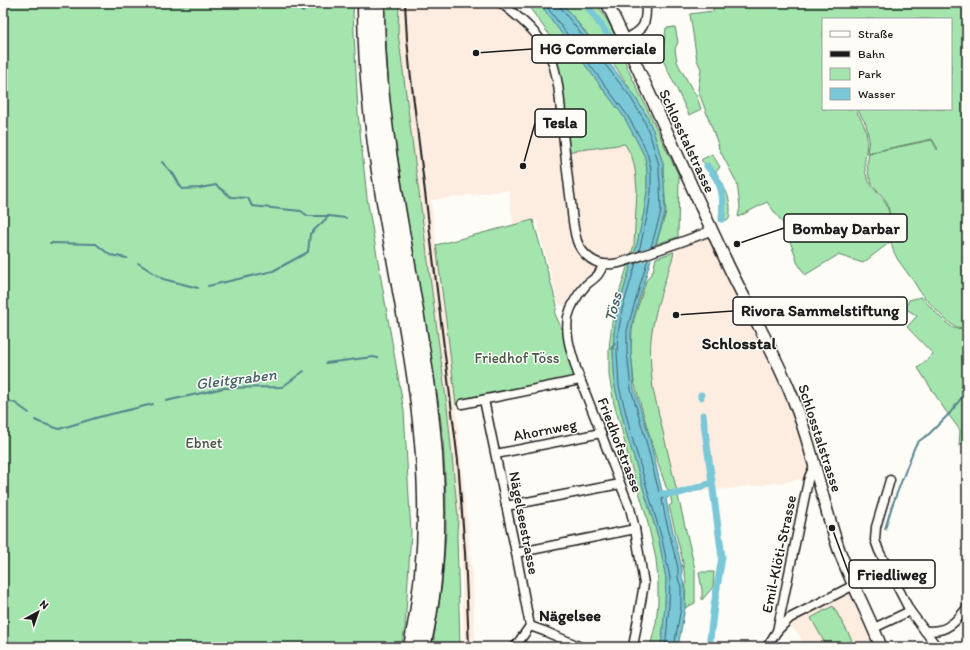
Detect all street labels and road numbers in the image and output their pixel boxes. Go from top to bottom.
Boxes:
street label: Schlosstalstrasse [655,86,719,196]
street label: Schlosstalstrasse [794,382,846,494]
street label: Friedhofstrasse [594,395,646,495]
street label: Ahornweg [512,415,579,445]
street label: Nägelseestrasse [505,470,543,576]
street label: Emil-Klöti-Strasse [758,493,800,615]

